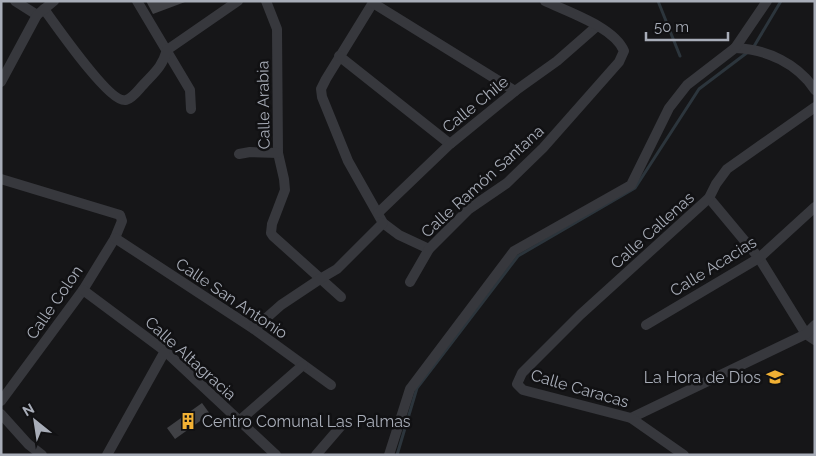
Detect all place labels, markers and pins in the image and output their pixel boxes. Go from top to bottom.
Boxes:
school or university icon: La Hora de Dios [765,367,785,387]
place label: La Hora de Dios [644,368,761,387]
building icon: Centro Comunal Las Palmas [178,411,198,431]
place label: Centro Comunal Las Palmas [202,412,411,431]

